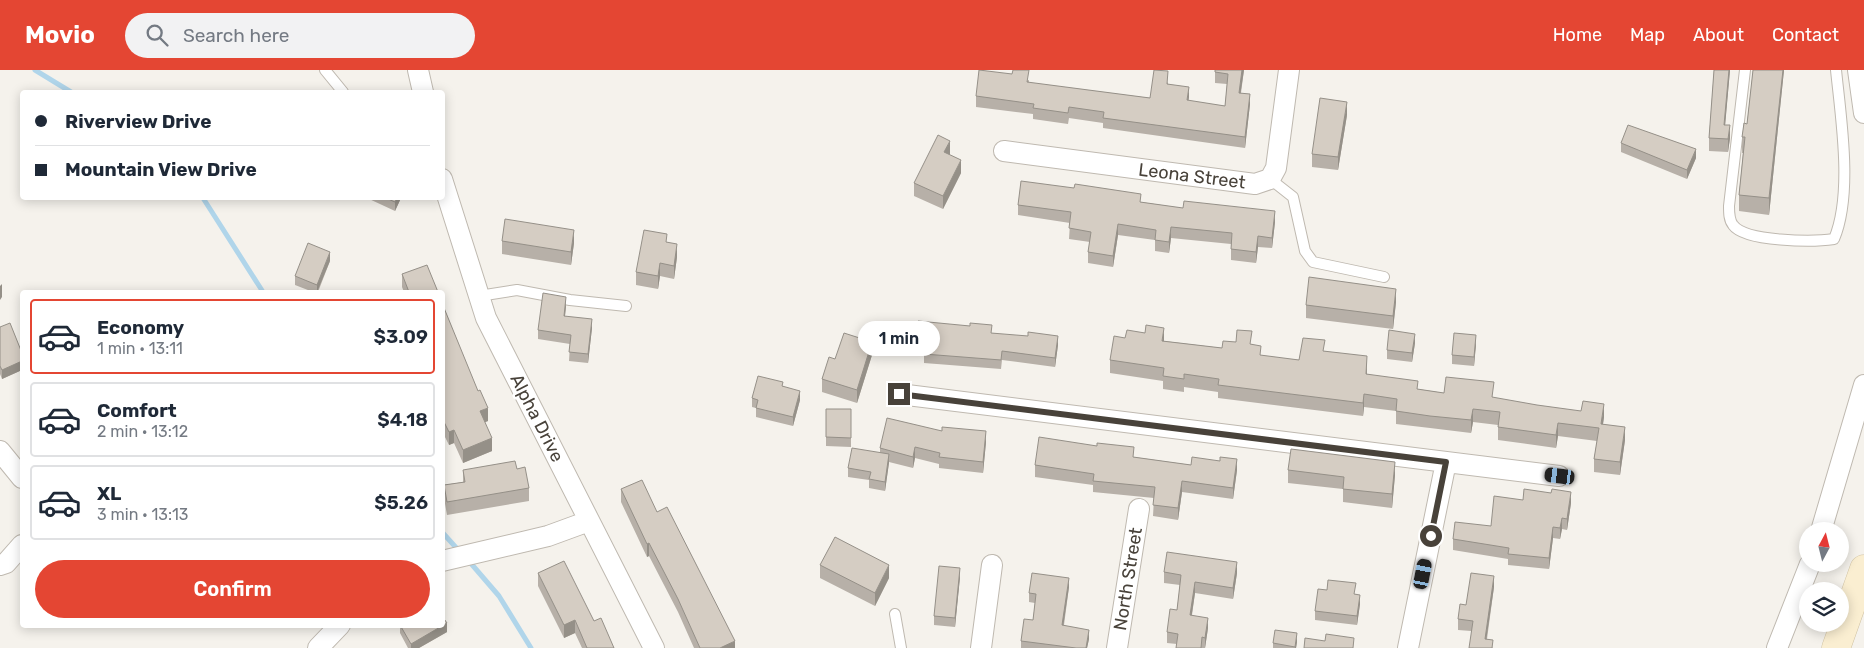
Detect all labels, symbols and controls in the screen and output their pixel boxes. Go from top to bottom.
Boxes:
search box [125,13,475,58]
text: Movio [25,21,95,49]
icon: search [143,21,171,49]
text: Search here [183,24,289,47]
text: Home [1553,24,1602,46]
text: Map [1630,24,1665,46]
text: About [1693,24,1744,46]
text: Contact [1772,24,1839,46]
text: Riverview Drive [65,110,212,133]
text: Mountain View Drive [65,158,257,181]
street label: Leona Street [1137,159,1247,193]
icon: car [37,314,82,359]
text: Economy [97,316,184,339]
callout: 1 min [858,322,940,356]
text: $3.09 [374,325,428,348]
text: 1 min [879,329,919,348]
text: 1 min · 13:11 [97,339,183,358]
street label: Alpha Drive [505,370,569,466]
route end [888,383,910,405]
icon: car [37,397,82,442]
text: Comfort [97,399,177,422]
text: $4.18 [377,408,428,431]
text: 2 min · 13:12 [97,422,188,441]
car [1544,467,1575,485]
icon: car [37,480,82,525]
text: XL [97,482,121,505]
text: $5.26 [374,491,428,514]
text: 3 min · 13:13 [97,505,188,524]
north arrow [1799,522,1849,572]
map controls [1799,522,1849,632]
route start [1420,525,1442,547]
street label: North Street [1109,526,1147,632]
car [1412,558,1433,590]
button: Confirm [35,560,430,618]
button: layers [1799,582,1849,632]

